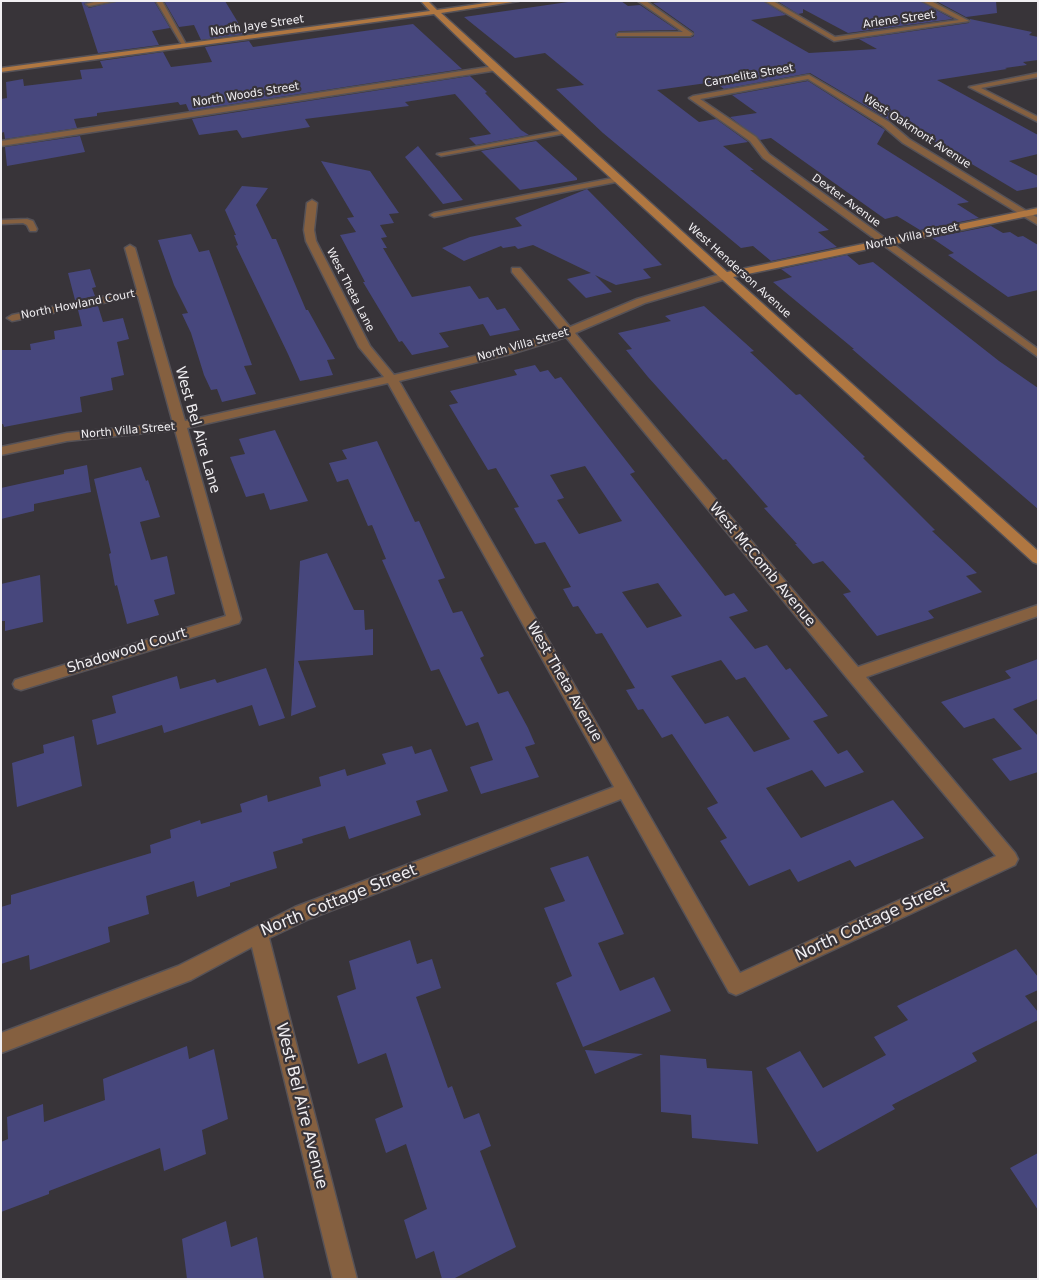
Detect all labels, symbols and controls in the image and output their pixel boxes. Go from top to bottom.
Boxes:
street label: Arlene Street [862,8,936,32]
street label: North Jaye Street [209,13,305,39]
street label: Carmelita Street [703,62,795,90]
street label: North Woods Street [192,80,300,110]
street label: West Oakmont Avenue [861,92,973,172]
street label: Dexter Avenue [809,172,883,230]
street label: West Henderson Avenue [685,221,793,321]
street label: North Villa Street [864,221,960,253]
street label: West Theta Lane [323,246,377,334]
street label: North Howland Court [20,287,136,323]
street label: North Villa Street [476,326,570,364]
street label: West Bel Aire Lane [171,365,223,495]
street label: North Villa Street [80,420,176,442]
street label: West McComb Avenue [705,500,819,630]
street label: West Theta Avenue [523,619,605,745]
street label: Shadowood Court [65,625,189,677]
street label: North Cottage Street [258,861,420,941]
street label: North Cottage Street [792,878,952,966]
street label: West Bel Aire Avenue [271,1021,331,1191]

